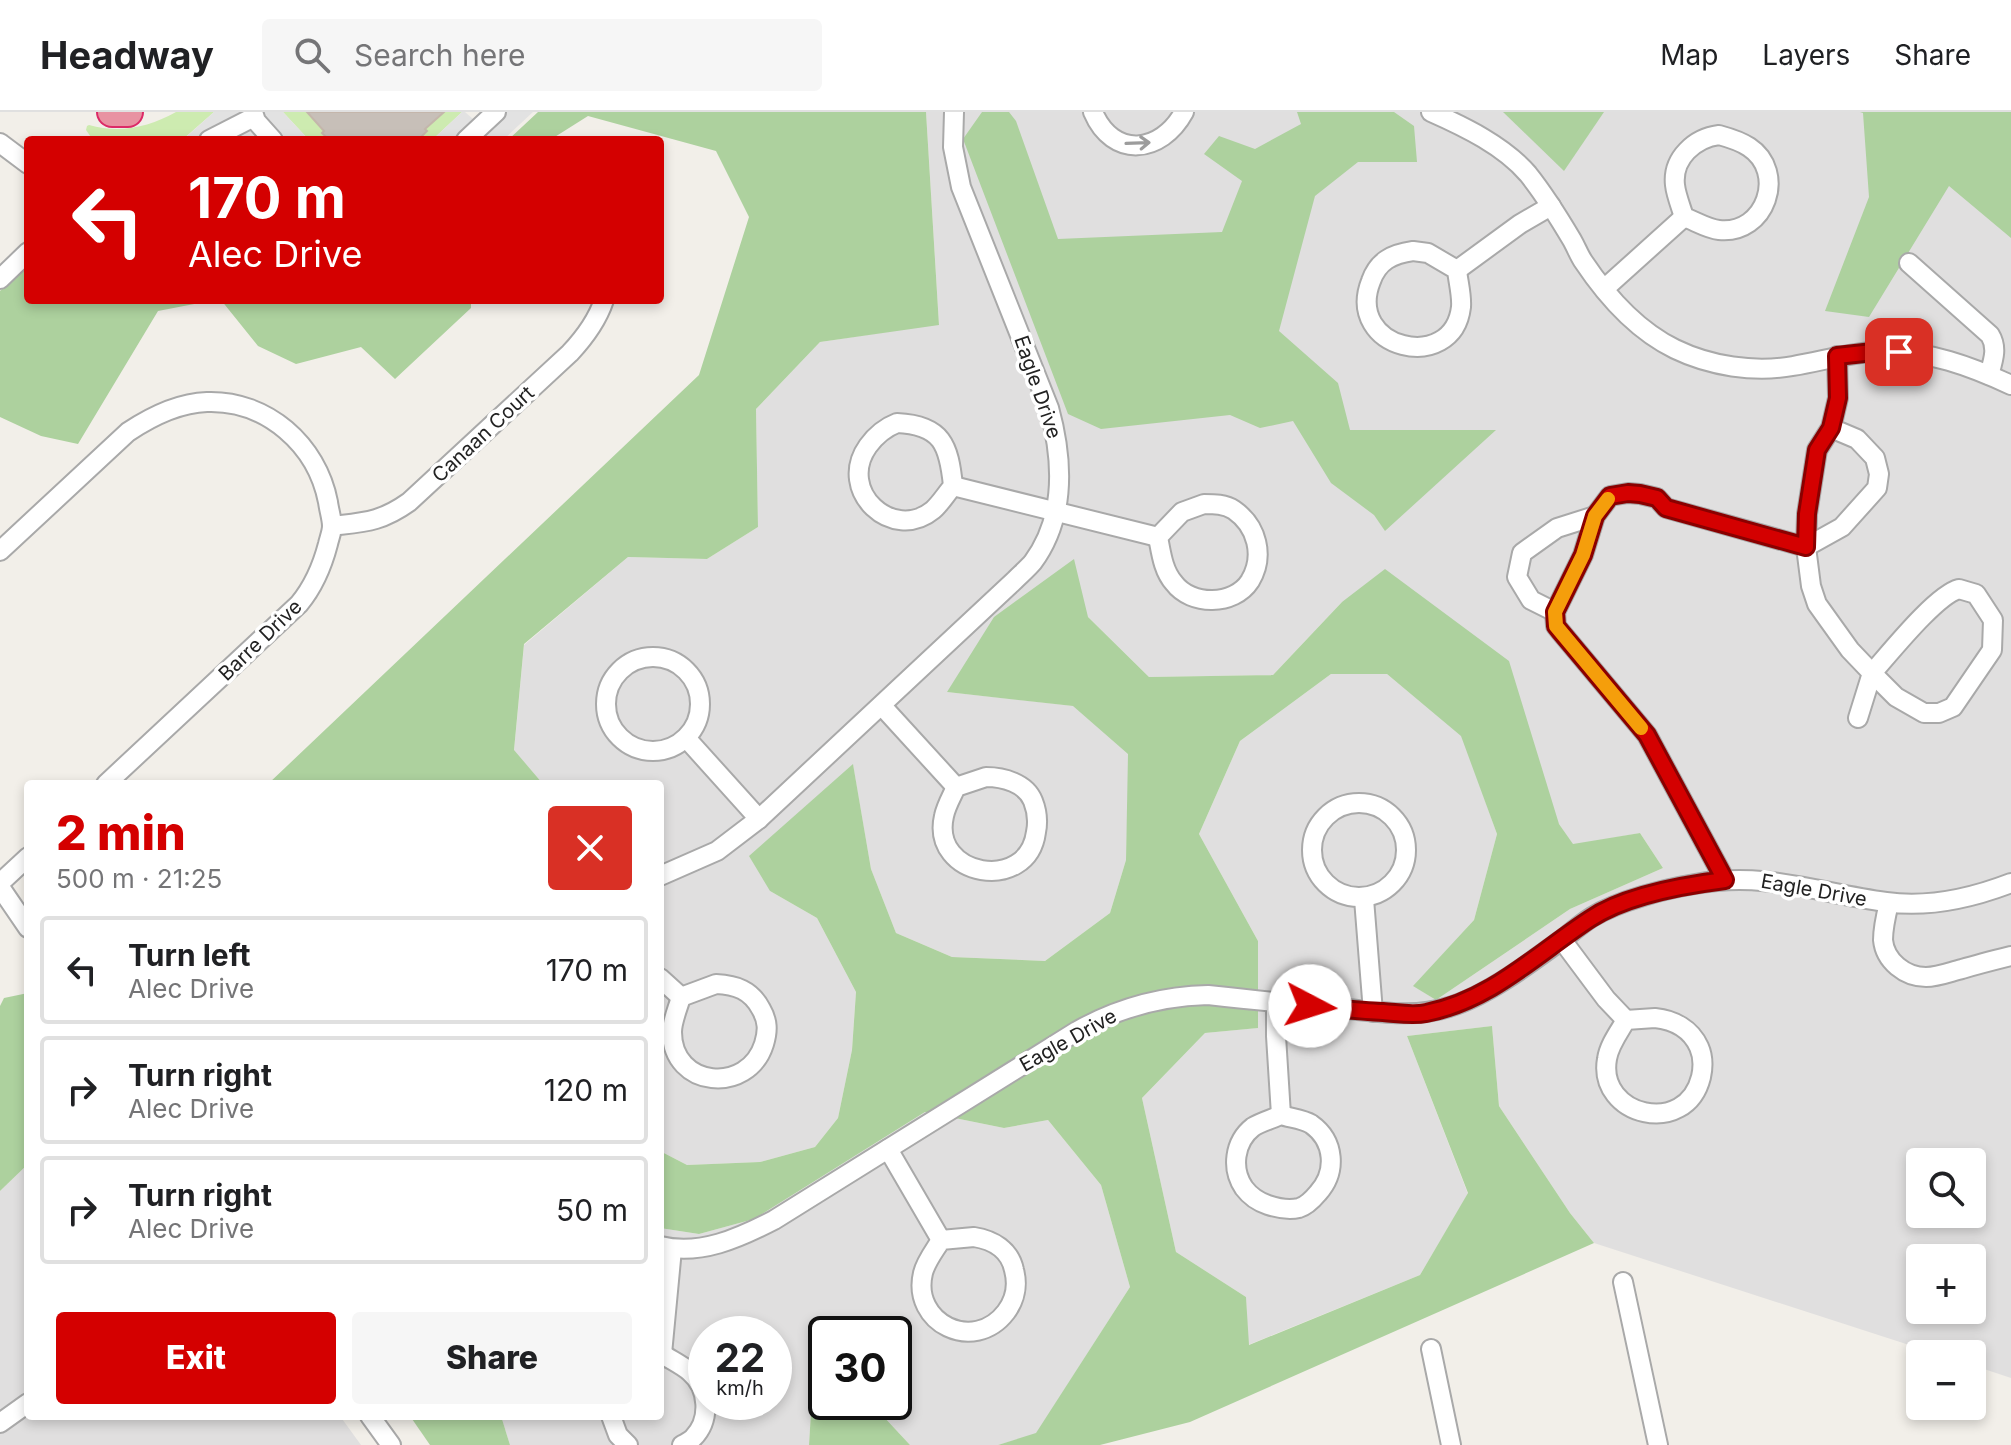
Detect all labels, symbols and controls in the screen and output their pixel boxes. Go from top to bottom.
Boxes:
search box [262,19,822,91]
text: Headway [40,32,214,78]
icon: search [290,33,334,77]
text: Search here [354,37,525,73]
text: Map [1660,38,1718,72]
text: Layers [1762,38,1850,72]
text: Share [1894,38,1971,72]
one-way arrow [1124,135,1150,151]
text: 170 m [188,164,346,232]
icon: left [56,168,160,272]
text: Alec Drive [188,232,363,276]
pin [1865,318,1933,386]
icon: arrive [1877,330,1921,374]
street label: Eagle Drive [1009,332,1067,442]
street label: Canaan Court [427,380,539,487]
street label: Barre Drive [213,594,307,686]
text: 2 min [56,803,186,862]
button: close [548,806,632,890]
text: 500 m · 21:25 [56,863,222,894]
street label: Eagle Drive [1759,869,1869,911]
text: Turn left [128,937,250,973]
icon: left [60,948,104,992]
text: 170 m [546,952,628,988]
position arrow [1268,964,1352,1048]
text: Alec Drive [128,973,254,1004]
street label: Eagle Drive [1015,1003,1121,1077]
text: Turn right [128,1057,272,1093]
icon: right [60,1068,104,1112]
text: 120 m [544,1072,628,1108]
text: Alec Drive [128,1093,254,1124]
map controls [1906,1148,1986,1420]
button: search [1906,1148,1986,1228]
text: Turn right [128,1177,272,1213]
icon: right [60,1188,104,1232]
text: 50 m [556,1192,628,1228]
text: Alec Drive [128,1213,254,1244]
button: + [1906,1244,1986,1324]
button: Exit [56,1312,336,1404]
button: Share [352,1312,632,1404]
speed limit sign: 30 [808,1316,912,1420]
text: 22 [715,1333,765,1382]
button: − [1906,1340,1986,1420]
text: km/h [716,1376,764,1400]

